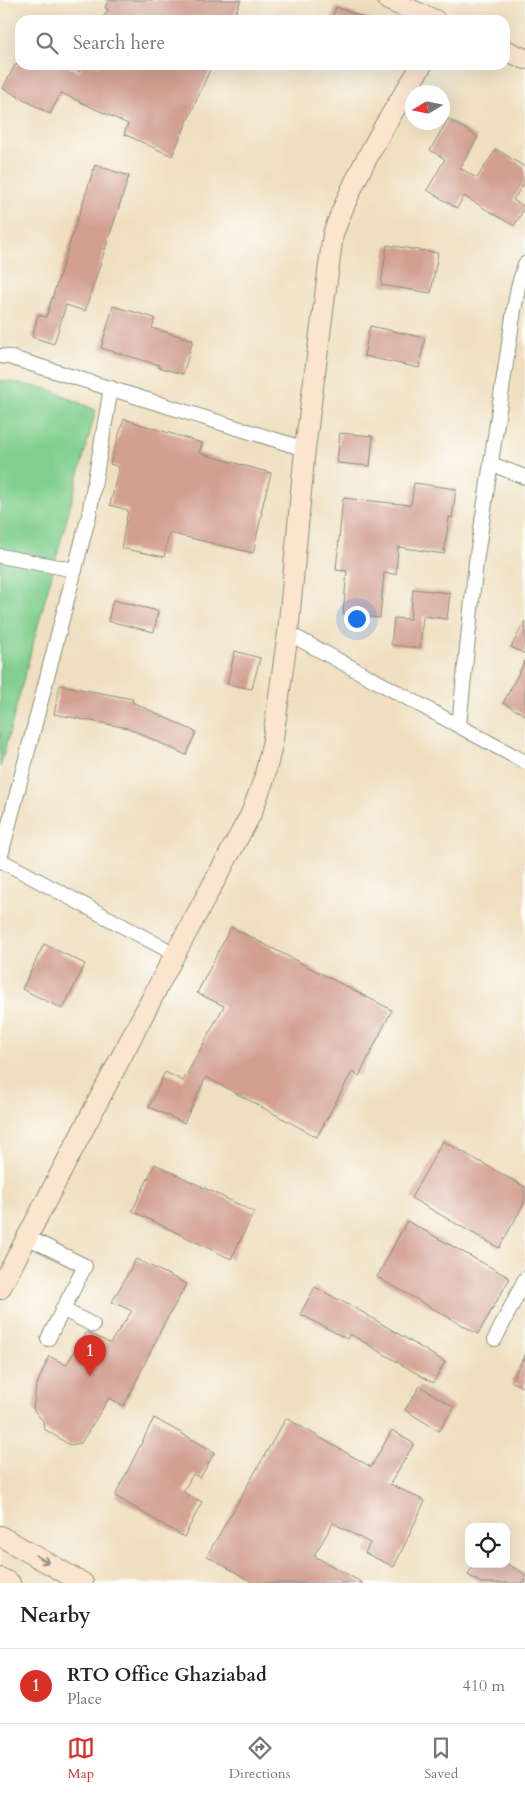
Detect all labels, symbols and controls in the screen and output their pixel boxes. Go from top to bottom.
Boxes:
search box [15,15,510,70]
icon: search [33,29,61,57]
text: Search here [73,30,165,56]
north arrow [405,85,450,130]
your location [344,606,370,632]
pin: 1 [74,1335,106,1376]
map controls [465,1523,510,1568]
button: locate [465,1523,510,1568]
one-way arrow [34,1555,48,1565]
text: Nearby [20,1601,91,1630]
text: RTO Office Ghaziabad [67,1662,267,1688]
text: 1 [32,1675,40,1697]
text: 410 m [463,1675,505,1697]
text: Place [67,1688,102,1710]
tab: Map [67,1734,95,1783]
tab: Directions [229,1734,290,1783]
tab: Saved [424,1734,458,1783]

